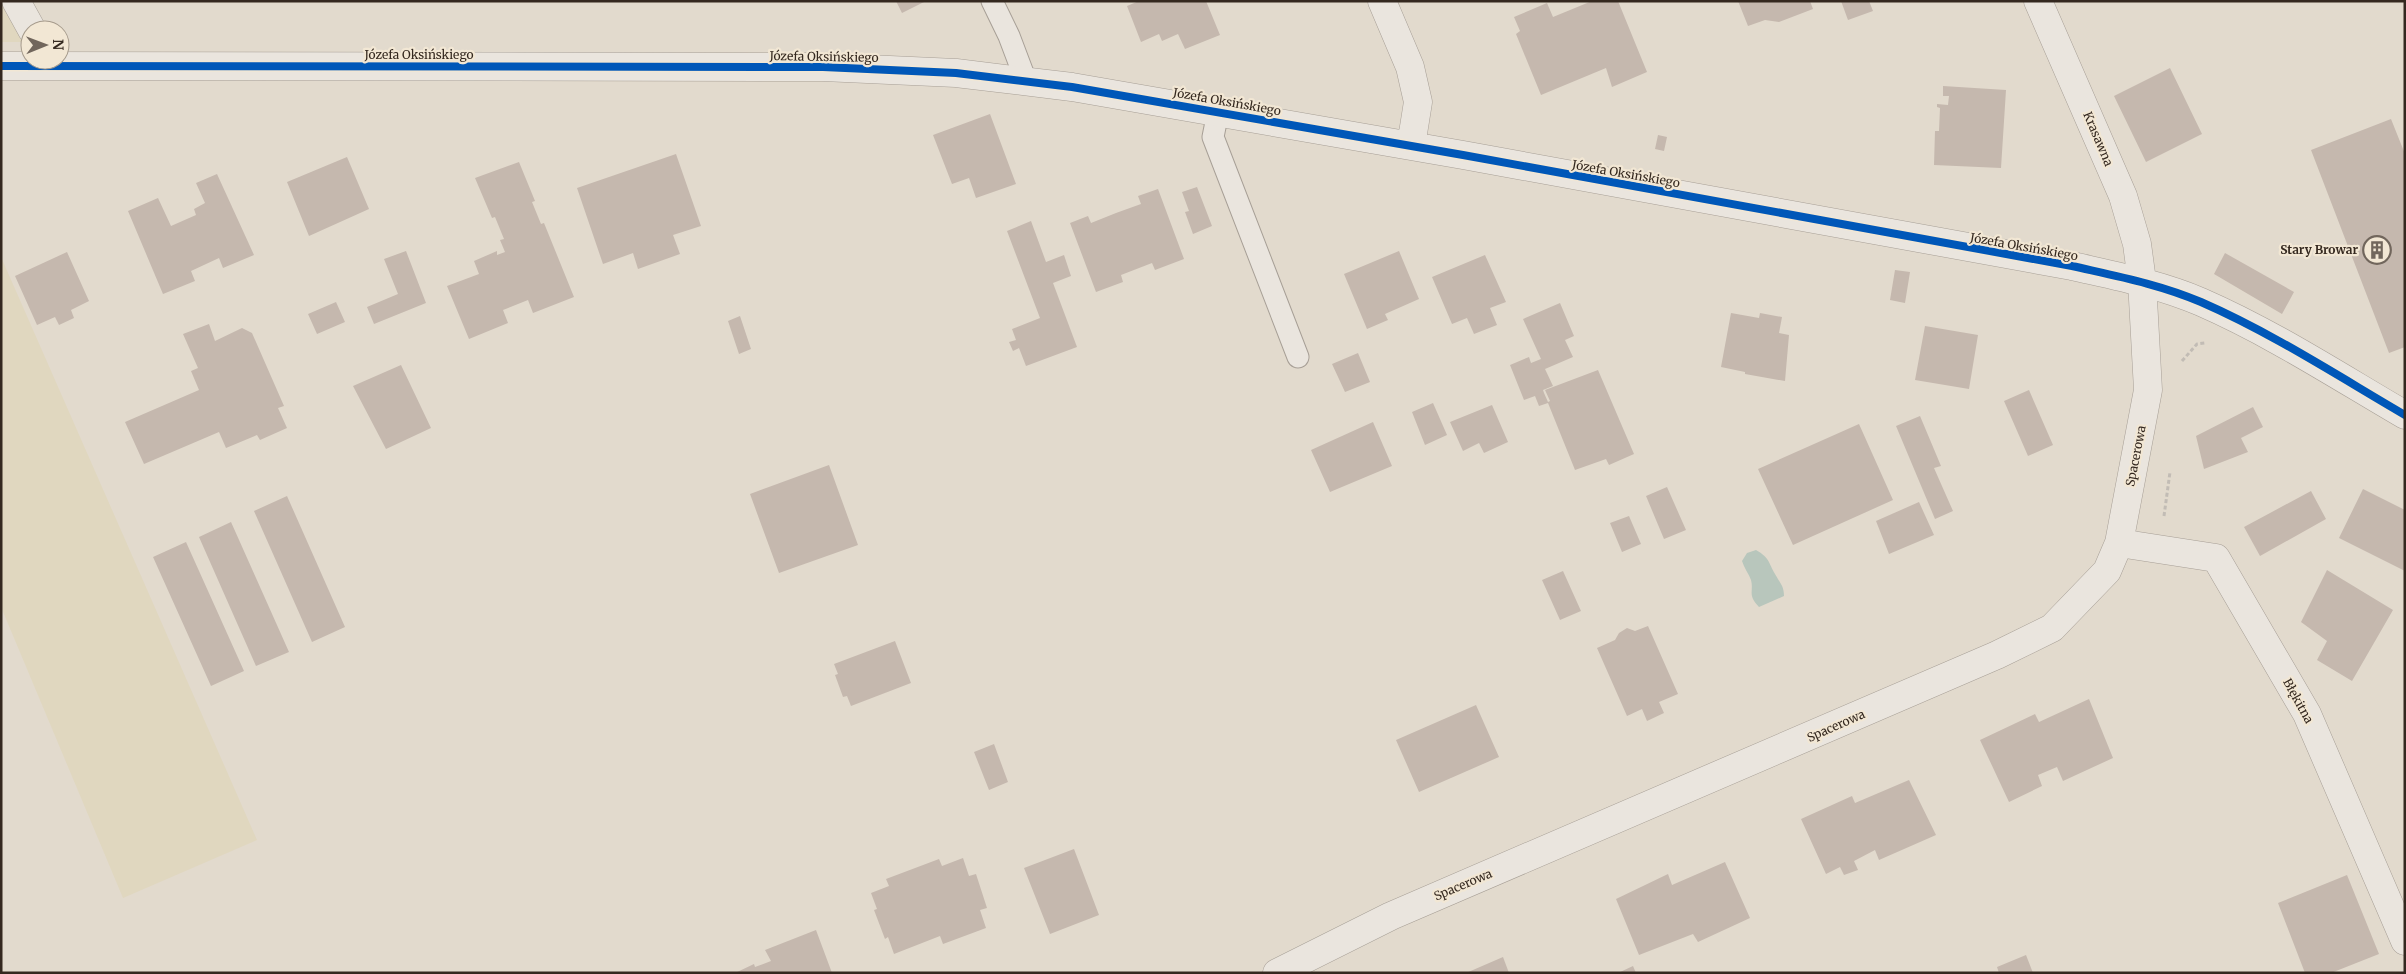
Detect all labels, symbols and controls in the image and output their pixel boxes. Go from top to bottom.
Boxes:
north arrow [20,20,70,70]
text: N [49,39,67,50]
street label: Józefa Oksińskiego [363,47,474,62]
street label: Józefa Oksińskiego [768,48,879,65]
street label: Józefa Oksińskiego [1171,84,1282,118]
street label: Krasawna [2080,109,2117,169]
street label: Józefa Oksińskiego [1570,156,1681,190]
street label: Józefa Oksińskiego [1968,229,2079,263]
building icon: Stary Browar [2362,235,2392,265]
place label: Stary Browar [2280,242,2358,257]
street label: Spacerowa [2122,424,2149,488]
street label: Błękitna [2280,676,2317,726]
street label: Spacerowa [1805,706,1868,745]
street label: Spacerowa [1431,865,1495,904]

